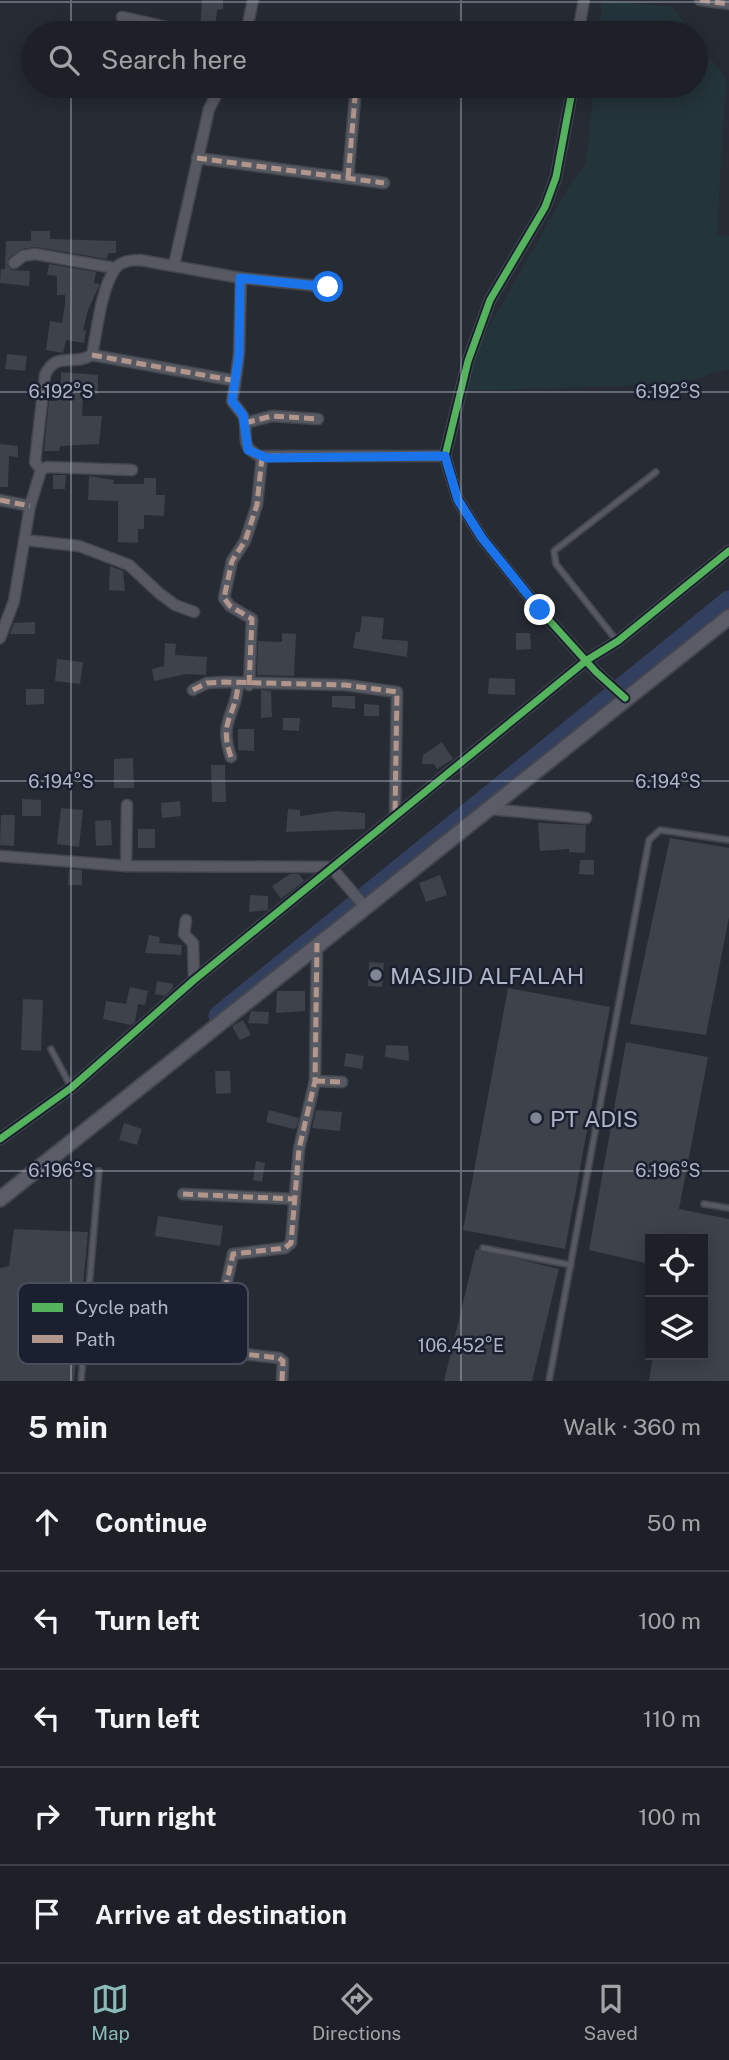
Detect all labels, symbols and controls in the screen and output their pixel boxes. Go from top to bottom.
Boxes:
search box [21,21,708,98]
icon: search [45,41,83,79]
text: Search here [101,44,247,75]
route start [312,271,343,302]
text: 6.192°S [29,381,93,402]
text: 6.192°S [636,381,700,402]
route end [524,594,555,625]
text: 6.194°S [28,771,94,792]
text: 6.194°S [635,771,701,792]
place label: MASJID ALFALAH [390,962,584,989]
marker: MASJID ALFALAH [368,967,384,983]
place label: PT ADIS [550,1105,638,1132]
marker: PT ADIS [528,1110,544,1126]
text: 6.196°S [28,1160,94,1181]
text: 6.196°S [635,1160,701,1181]
map controls [645,1234,708,1360]
button: locate [645,1234,708,1297]
legend [18,1283,248,1364]
text: Cycle path [75,1296,168,1318]
button: layers [645,1297,708,1360]
text: Path [75,1328,115,1350]
text: 106.452°E [418,1335,504,1356]
text: 5 min [28,1409,108,1445]
text: Walk · 360 m [563,1413,701,1440]
icon: ahead [28,1503,66,1541]
text: Continue [95,1507,207,1538]
text: 50 m [647,1509,701,1536]
icon: left [28,1601,66,1639]
text: Turn left [95,1605,200,1636]
text: 100 m [638,1607,701,1634]
icon: left [28,1699,66,1737]
text: Turn left [95,1703,200,1734]
text: 110 m [643,1705,701,1732]
icon: right [28,1797,66,1835]
text: Turn right [95,1801,217,1832]
text: 100 m [638,1803,701,1830]
icon: arrive [28,1895,66,1933]
text: Arrive at destination [95,1899,347,1930]
tab: Map [91,1980,130,2044]
tab: Directions [312,1980,401,2044]
tab: Saved [584,1980,638,2044]

